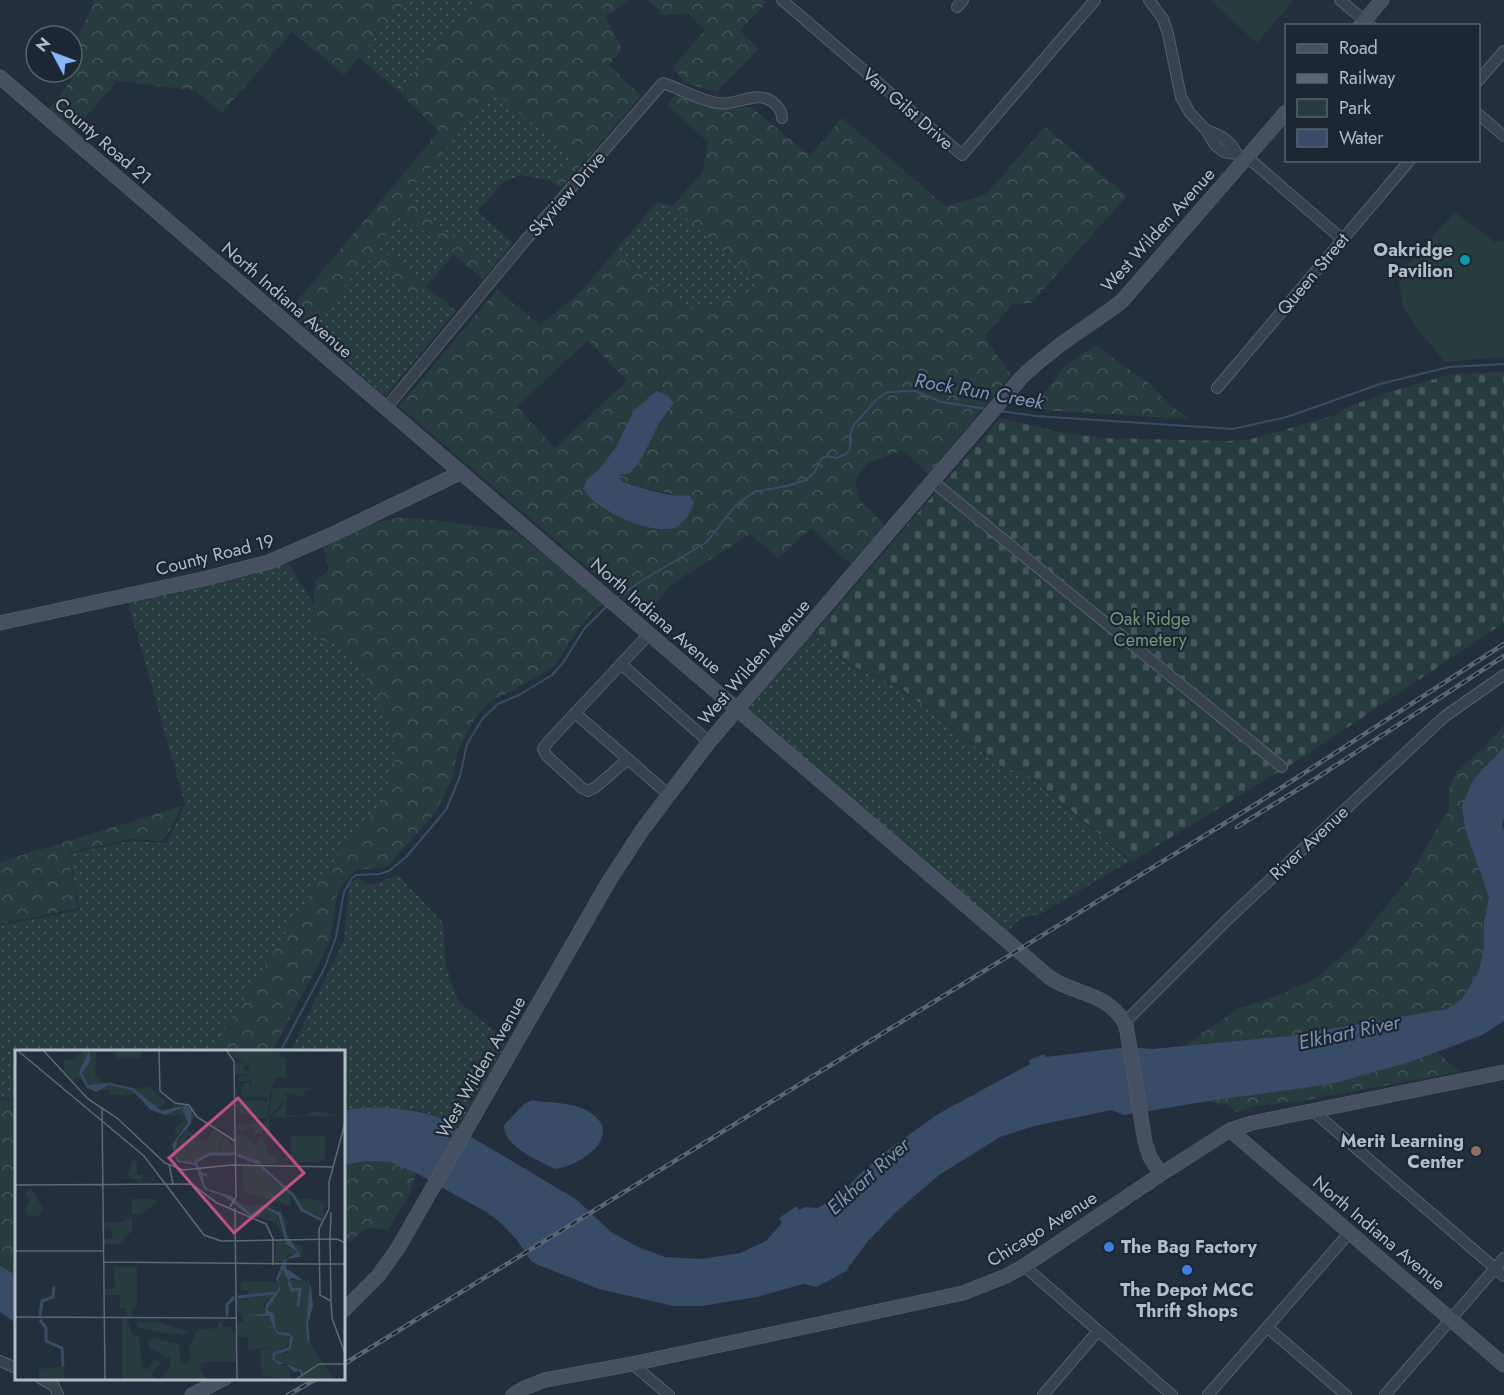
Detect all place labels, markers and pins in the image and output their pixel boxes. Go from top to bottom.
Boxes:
place label: Oakridge Pavilion [1373,237,1453,284]
marker: Oakridge Pavilion [1458,253,1472,267]
place label: Merit Learning Center [1341,1128,1465,1175]
marker: Merit Learning Center [1469,1144,1483,1158]
place label: The Bag Factory [1121,1234,1257,1260]
marker: The Bag Factory [1102,1240,1116,1254]
marker: The Depot MCC Thrift Shops [1180,1263,1194,1277]
place label: The Depot MCC Thrift Shops [1120,1277,1254,1324]

